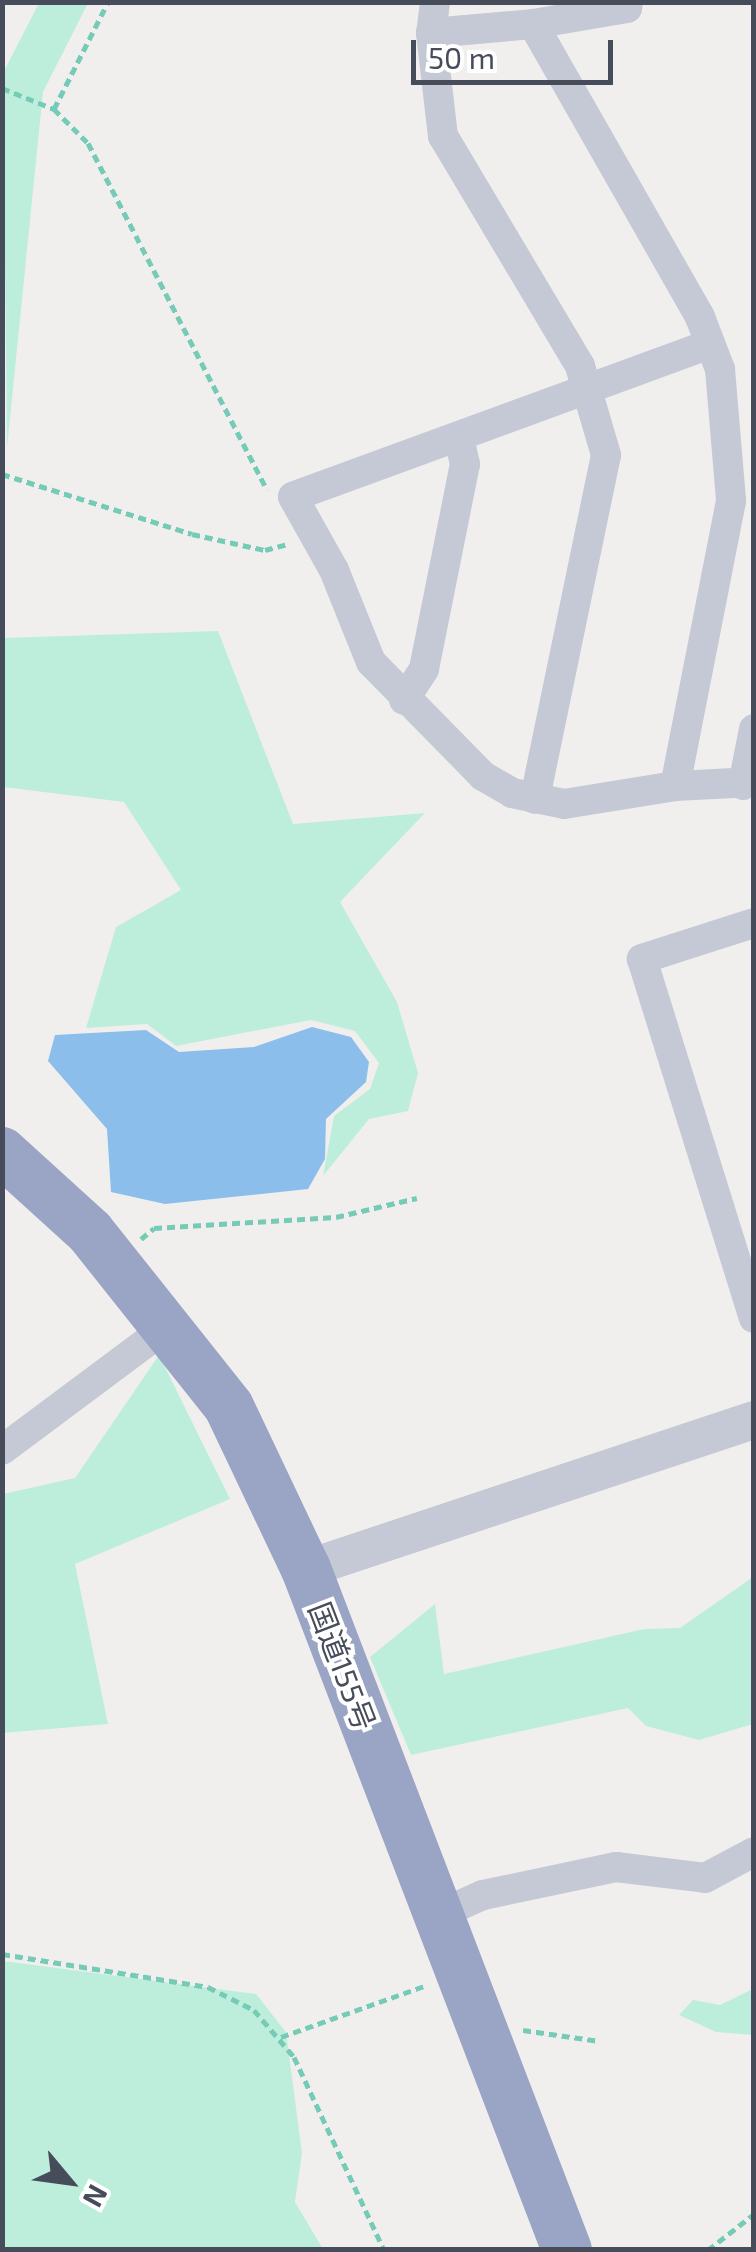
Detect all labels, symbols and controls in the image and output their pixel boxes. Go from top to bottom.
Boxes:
scale bar [416,20,618,82]
text: 50 m [428,39,495,75]
street label: 国道155号 [302,1597,384,1735]
north arrow [20,2132,120,2232]
text: N [76,2179,116,2214]

